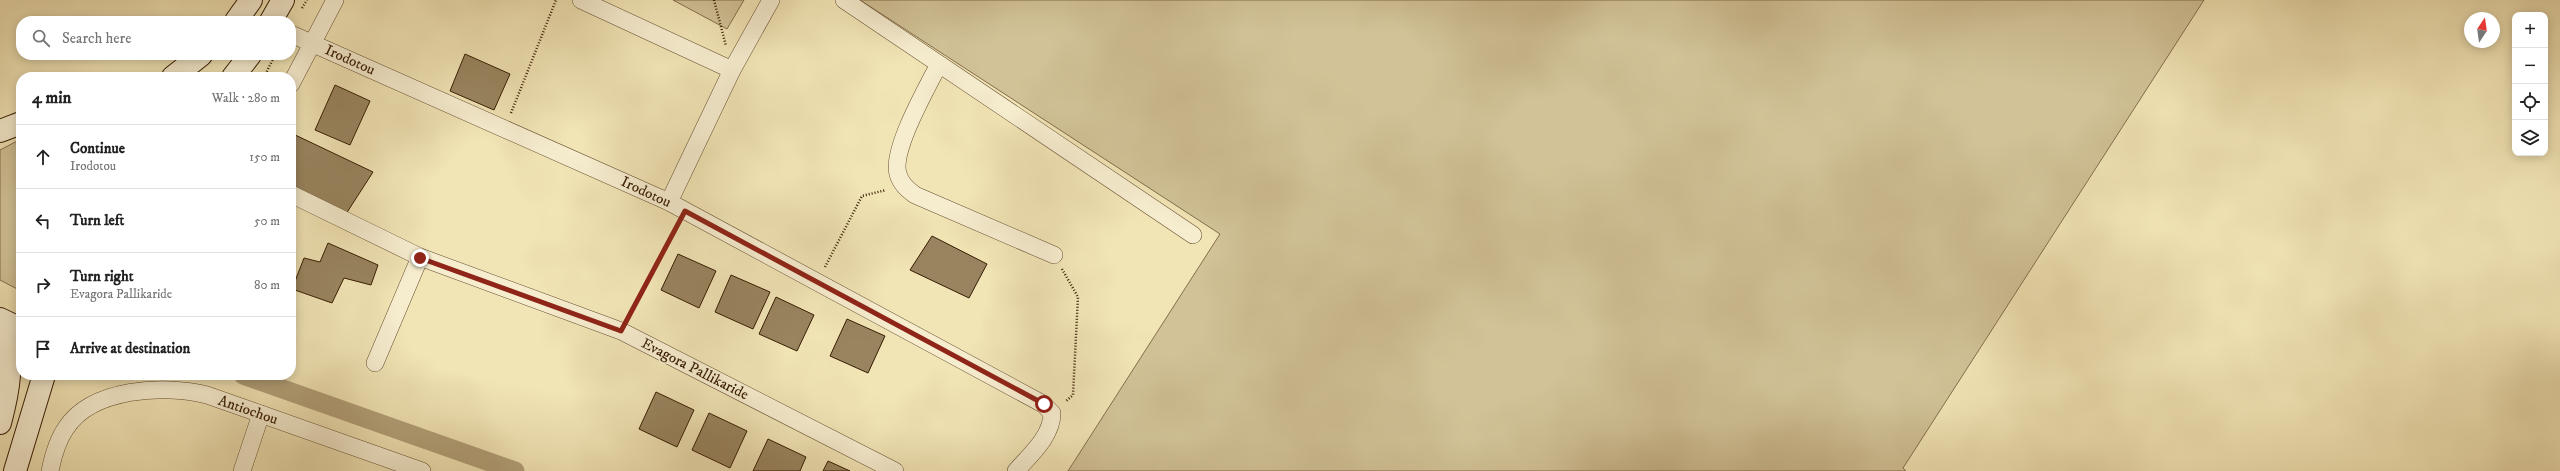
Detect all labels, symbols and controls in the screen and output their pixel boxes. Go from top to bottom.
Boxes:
north arrow [2464,12,2500,48]
map controls [2512,12,2548,156]
button: + [2512,12,2548,48]
search box [16,16,296,60]
icon: search [30,27,52,49]
text: Search here [62,29,131,48]
street label: Irodotou [322,41,378,79]
button: − [2512,48,2548,84]
button: locate [2512,84,2548,120]
text: 4 min [32,87,71,109]
text: Walk · 280 m [212,90,280,106]
button: layers [2512,120,2548,156]
text: Continue [70,139,125,158]
icon: ahead [32,146,54,168]
text: 150 m [249,149,280,165]
text: Irodotou [70,158,116,174]
street label: Irodotou [618,172,674,212]
icon: left [32,210,54,232]
text: Turn left [70,211,124,230]
text: 50 m [254,213,280,229]
route end [411,249,429,267]
text: Turn right [70,267,133,286]
icon: right [32,274,54,296]
text: 80 m [254,277,280,293]
text: Evagora Pallikaride [70,286,172,302]
street label: Evagora Pallikaride [638,334,752,404]
icon: arrive [32,338,54,360]
text: Arrive at destination [70,339,190,358]
street label: Antiochou [216,391,280,429]
route start [1035,395,1053,413]

